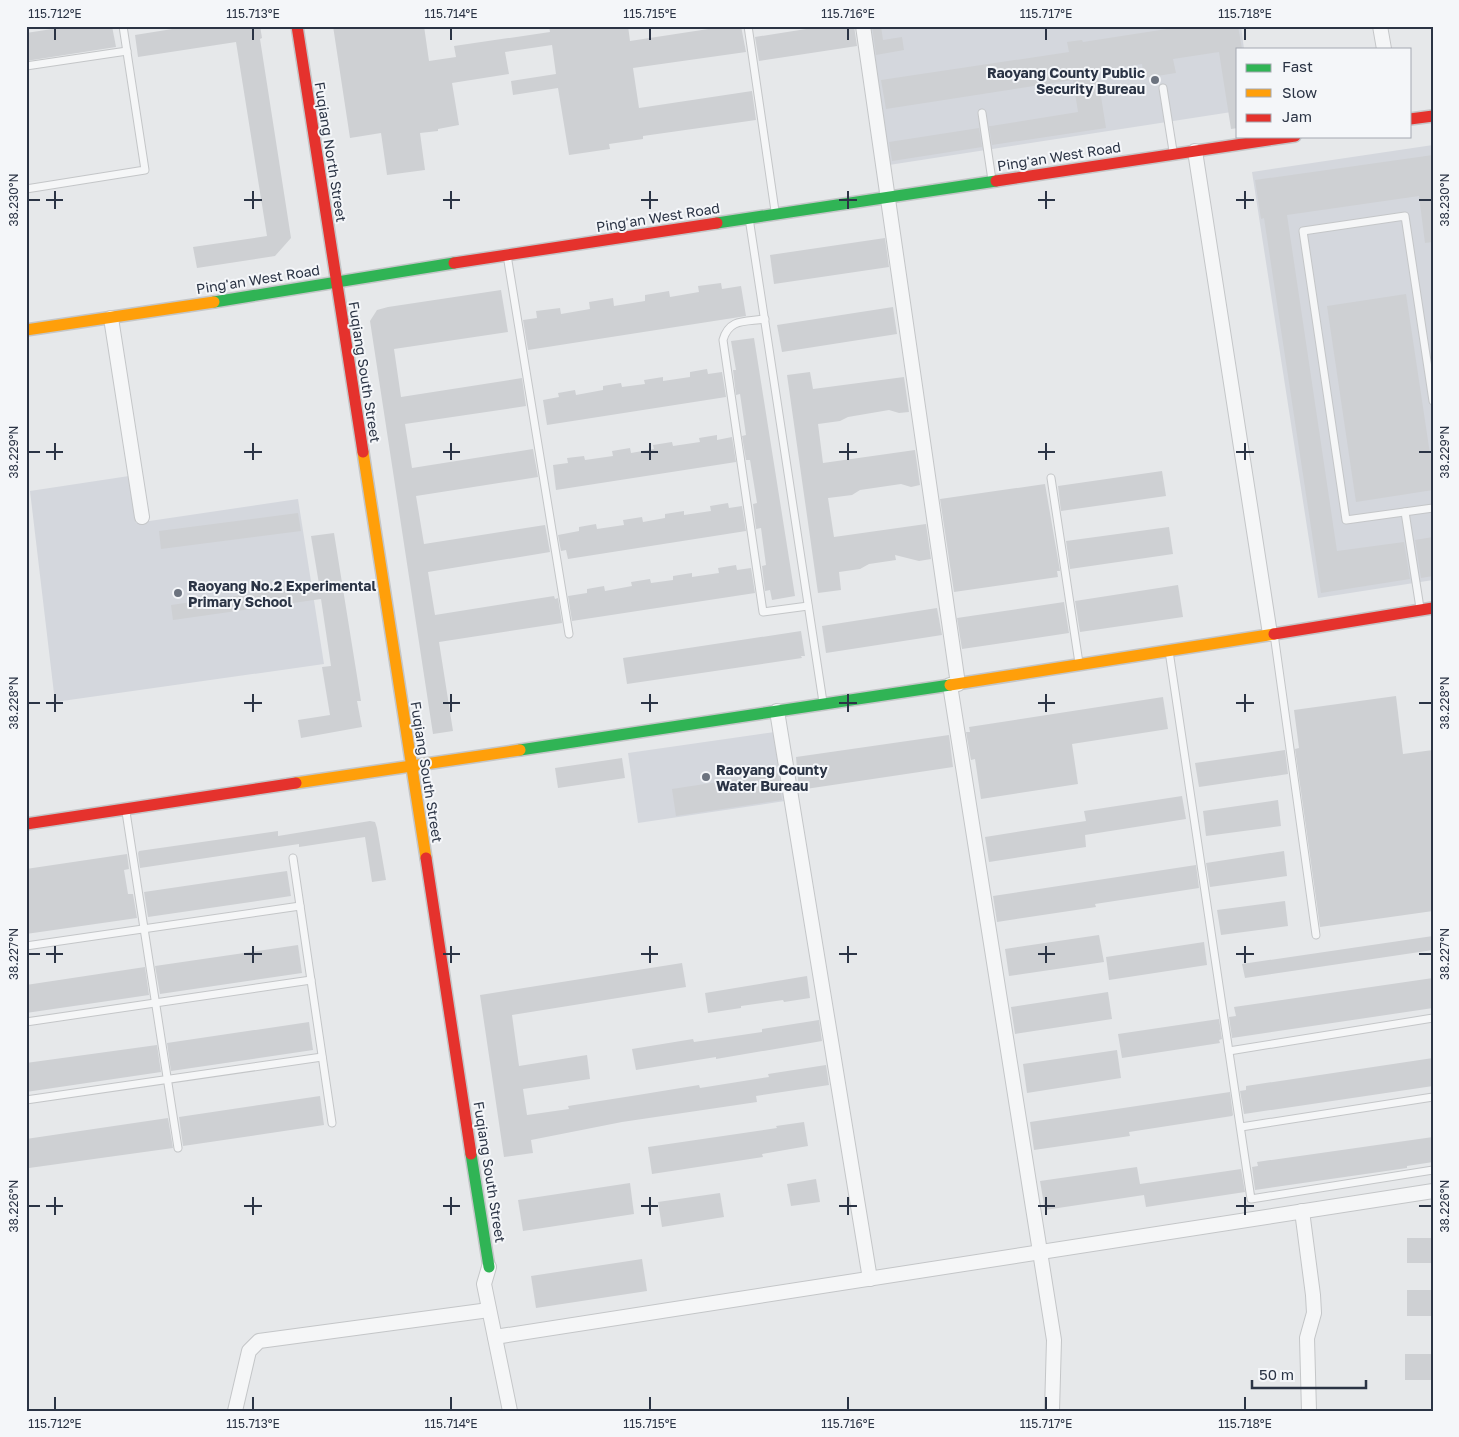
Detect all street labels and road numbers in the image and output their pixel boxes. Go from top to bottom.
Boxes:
street label: Fuqiang North Street [312,81,350,223]
street label: Ping'an West Road [996,138,1122,174]
street label: Ping'an West Road [595,199,721,235]
street label: Ping'an West Road [195,261,321,297]
street label: Fuqiang South Street [345,300,385,444]
street label: Fuqiang South Street [407,700,447,844]
street label: Fuqiang South Street [470,1100,510,1244]

